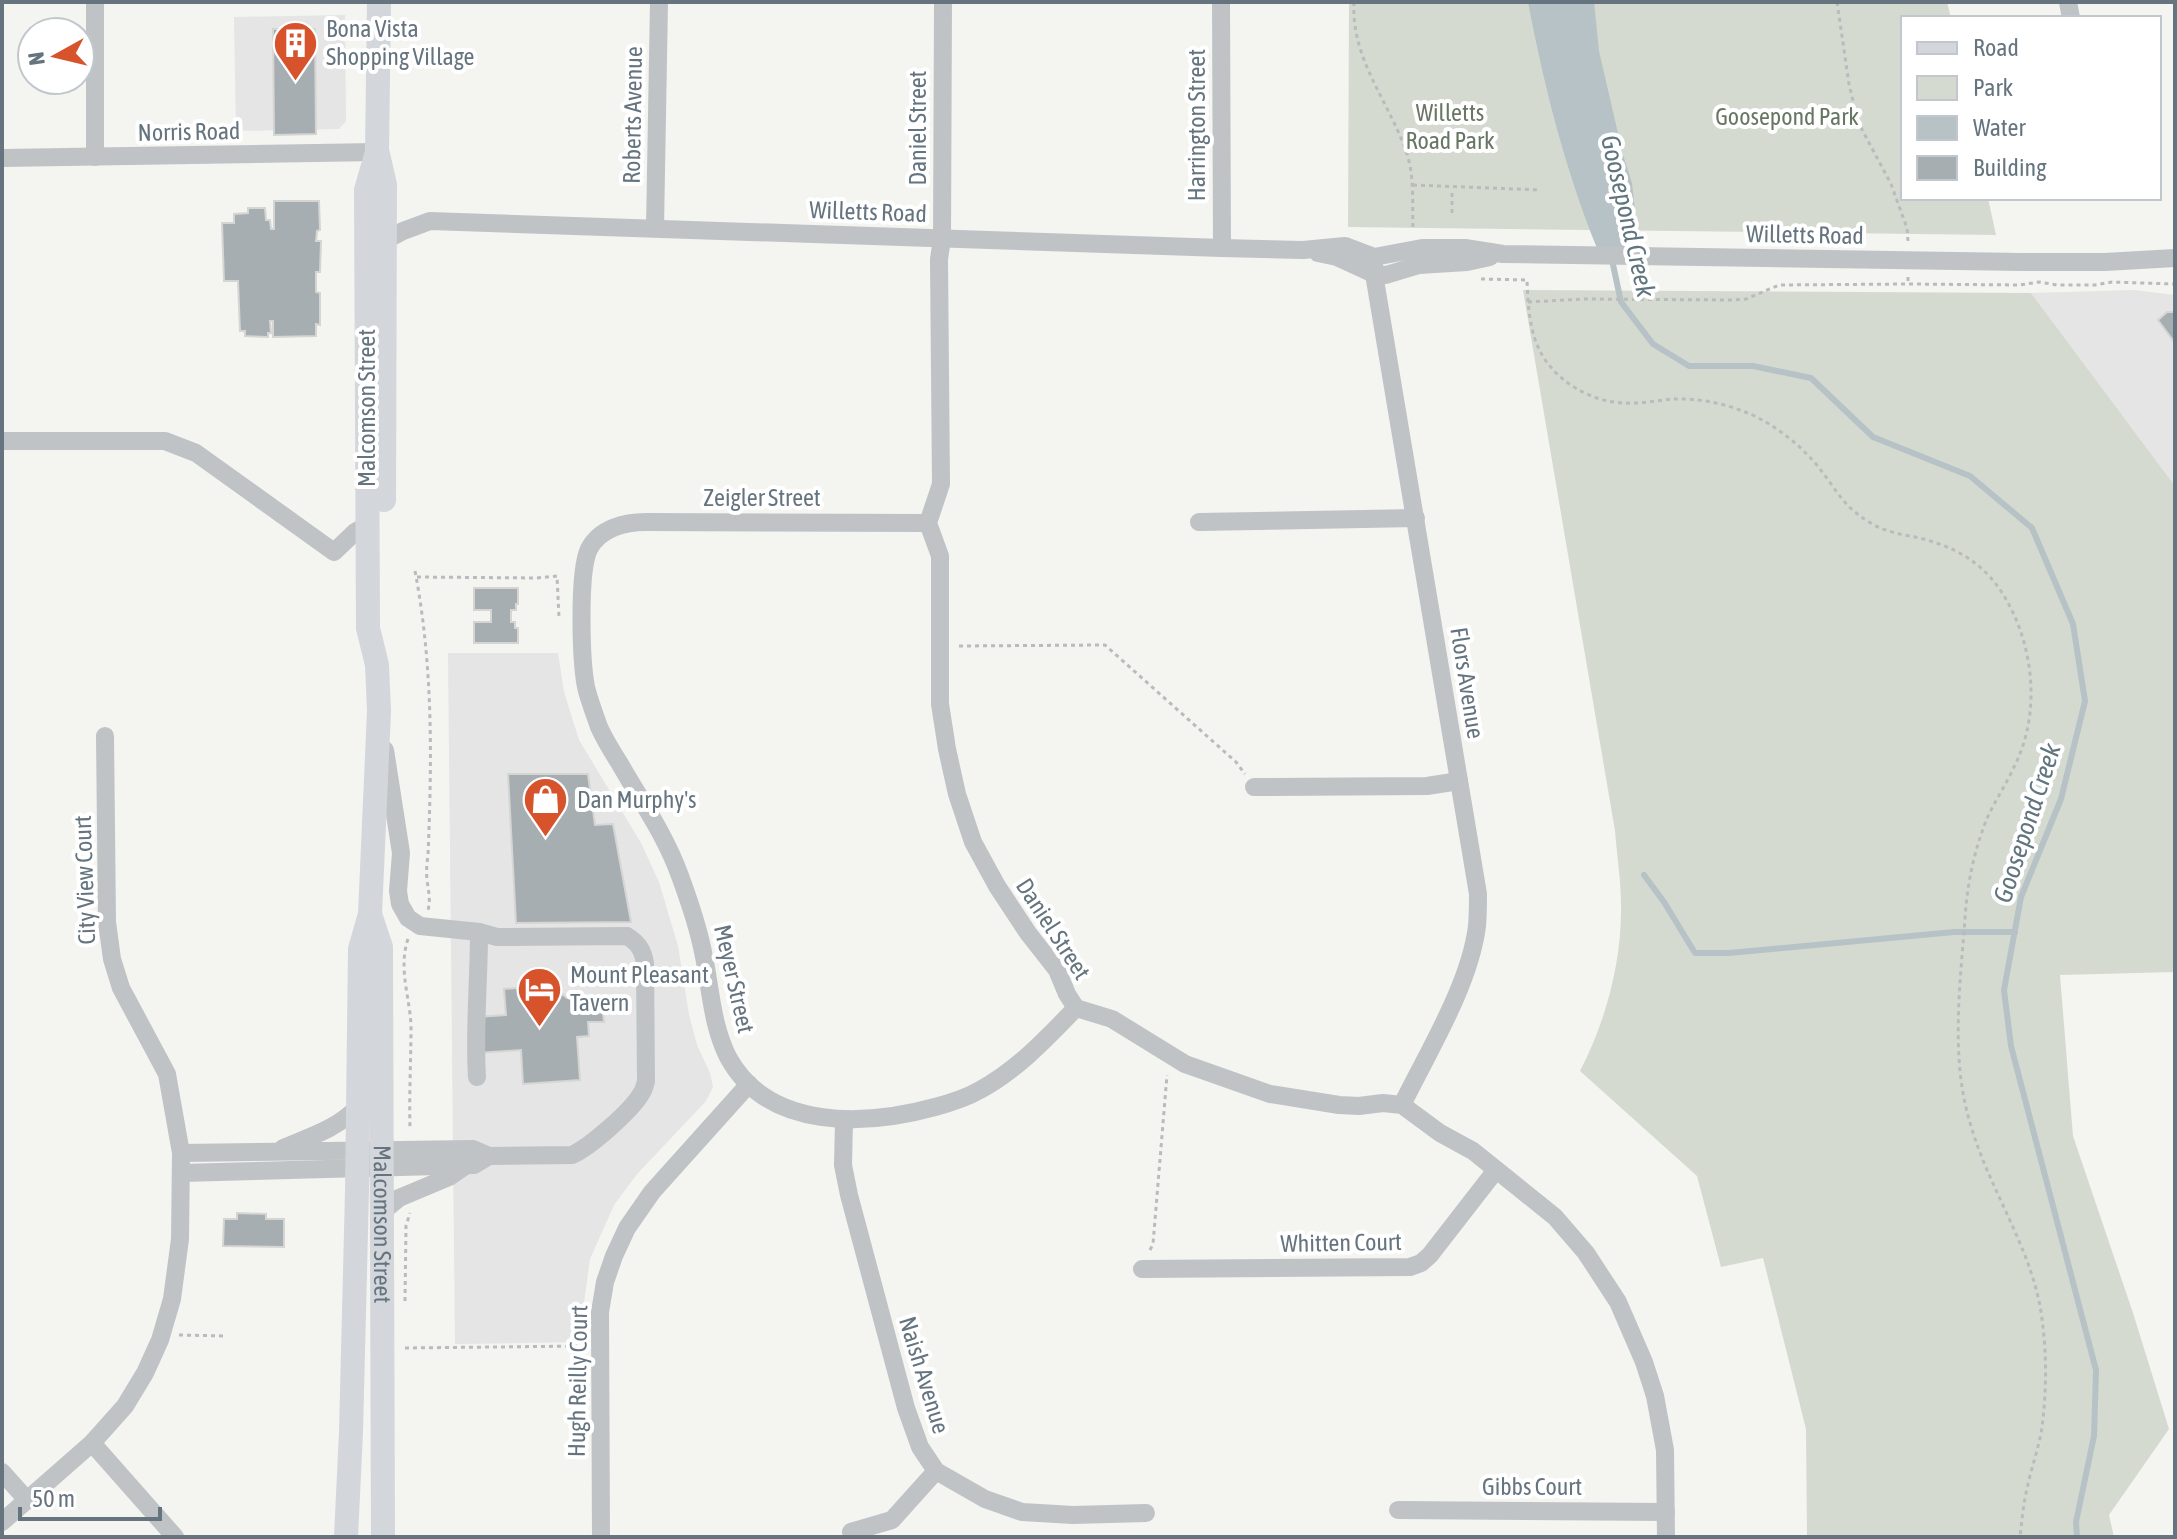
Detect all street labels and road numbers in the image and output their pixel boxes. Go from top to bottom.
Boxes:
street label: Roberts Avenue [618,46,647,184]
street label: Harrington Street [1183,49,1210,201]
street label: Daniel Street [904,70,931,185]
street label: Norris Road [137,117,241,146]
street label: Willetts Road [809,196,927,227]
street label: Willetts Road [1746,220,1864,249]
street label: Malcomson Street [353,329,380,487]
street label: Zeigler Street [703,484,821,511]
street label: Flors Avenue [1445,625,1490,741]
street label: City View Court [69,815,100,945]
street label: Daniel Street [1011,873,1096,984]
street label: Meyer Street [709,922,760,1036]
street label: Malcomson Street [369,1145,396,1303]
street label: Whitten Court [1280,1228,1402,1257]
street label: Hugh Reilly Court [563,1305,592,1457]
street label: Naish Avenue [894,1313,955,1437]
street label: Gibbs Court [1482,1473,1582,1500]

